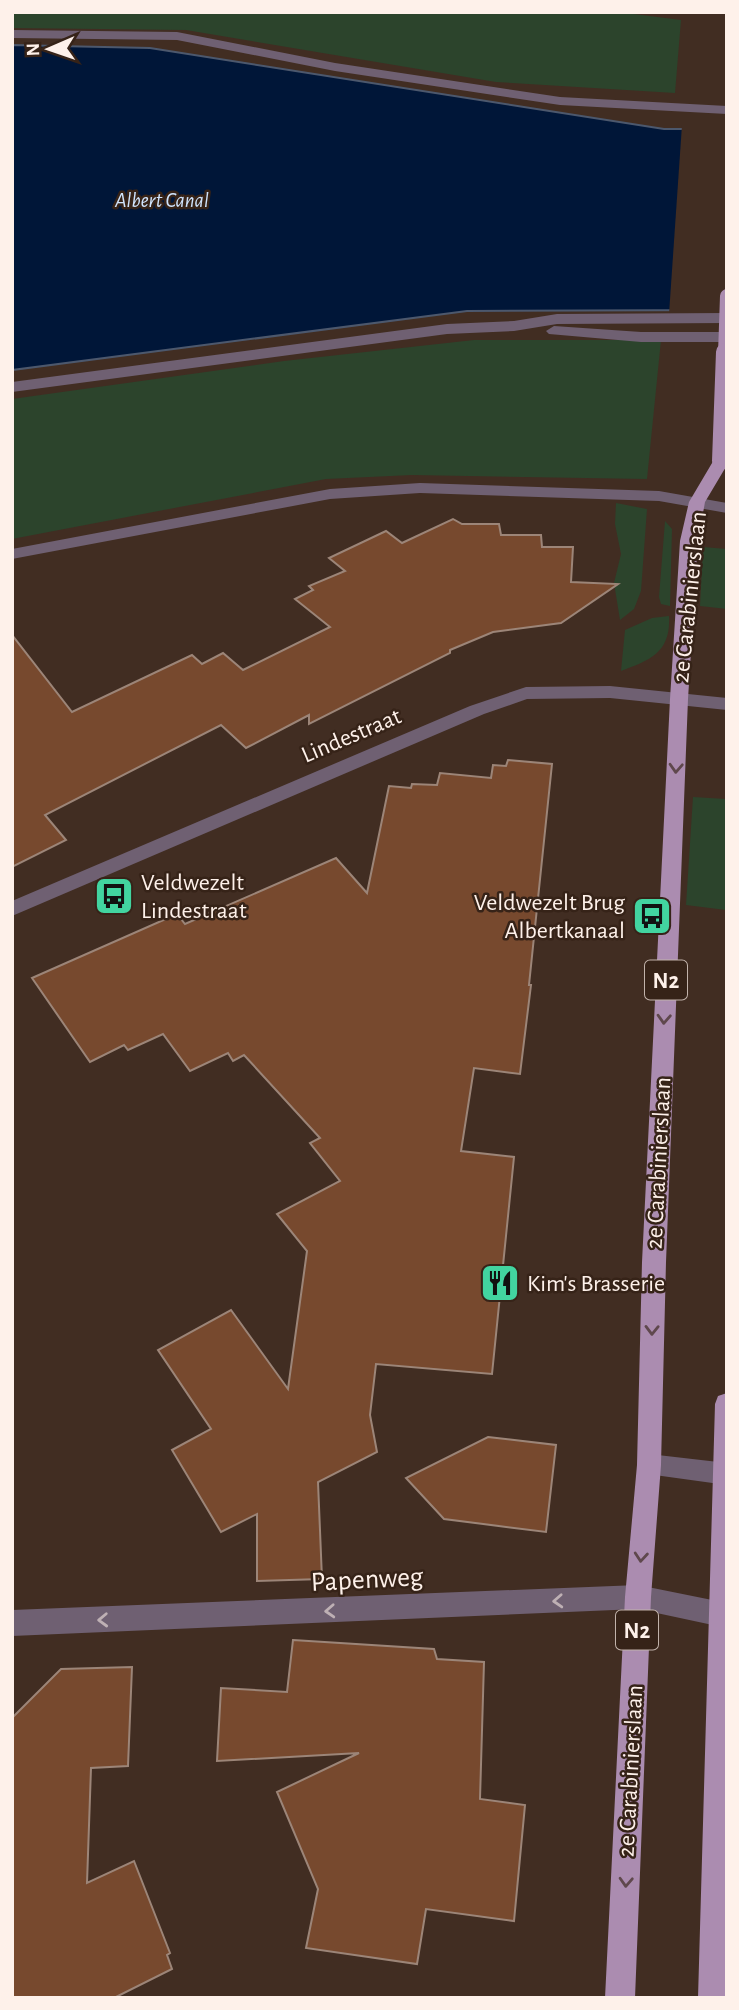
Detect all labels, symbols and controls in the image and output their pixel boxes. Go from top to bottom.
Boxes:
north arrow [14,14,84,84]
text: N [24,43,43,56]
water label: Albert Canal [114,190,209,211]
street label: 2e Carabinierslaan [669,510,711,684]
street label: Lindestraat [298,704,405,768]
one-way arrow [668,762,683,773]
place label: Veldwezelt Lindestraat [141,871,247,923]
bus stop icon: Veldwezelt Lindestraat [93,875,135,917]
place label: Veldwezelt Brug Albertkanaal [474,891,625,943]
bus stop icon: Veldwezelt Brug Albertkanaal [631,895,673,937]
road number: N2 [645,960,687,1000]
one-way arrow [657,1014,672,1025]
street label: 2e Carabinierslaan [643,1076,675,1250]
restaurant icon: Kim's Brasserie [479,1262,521,1304]
place label: Kim's Brasserie [527,1272,665,1296]
one-way arrow [644,1325,660,1336]
one-way arrow [634,1552,649,1563]
street label: Papenweg [310,1563,424,1597]
one-way arrow [552,1593,563,1608]
one-way arrow [324,1603,335,1618]
road number: N2 [616,1610,658,1650]
one-way arrow [97,1612,108,1627]
street label: 2e Carabinierslaan [615,1684,647,1858]
one-way arrow [618,1877,633,1888]

